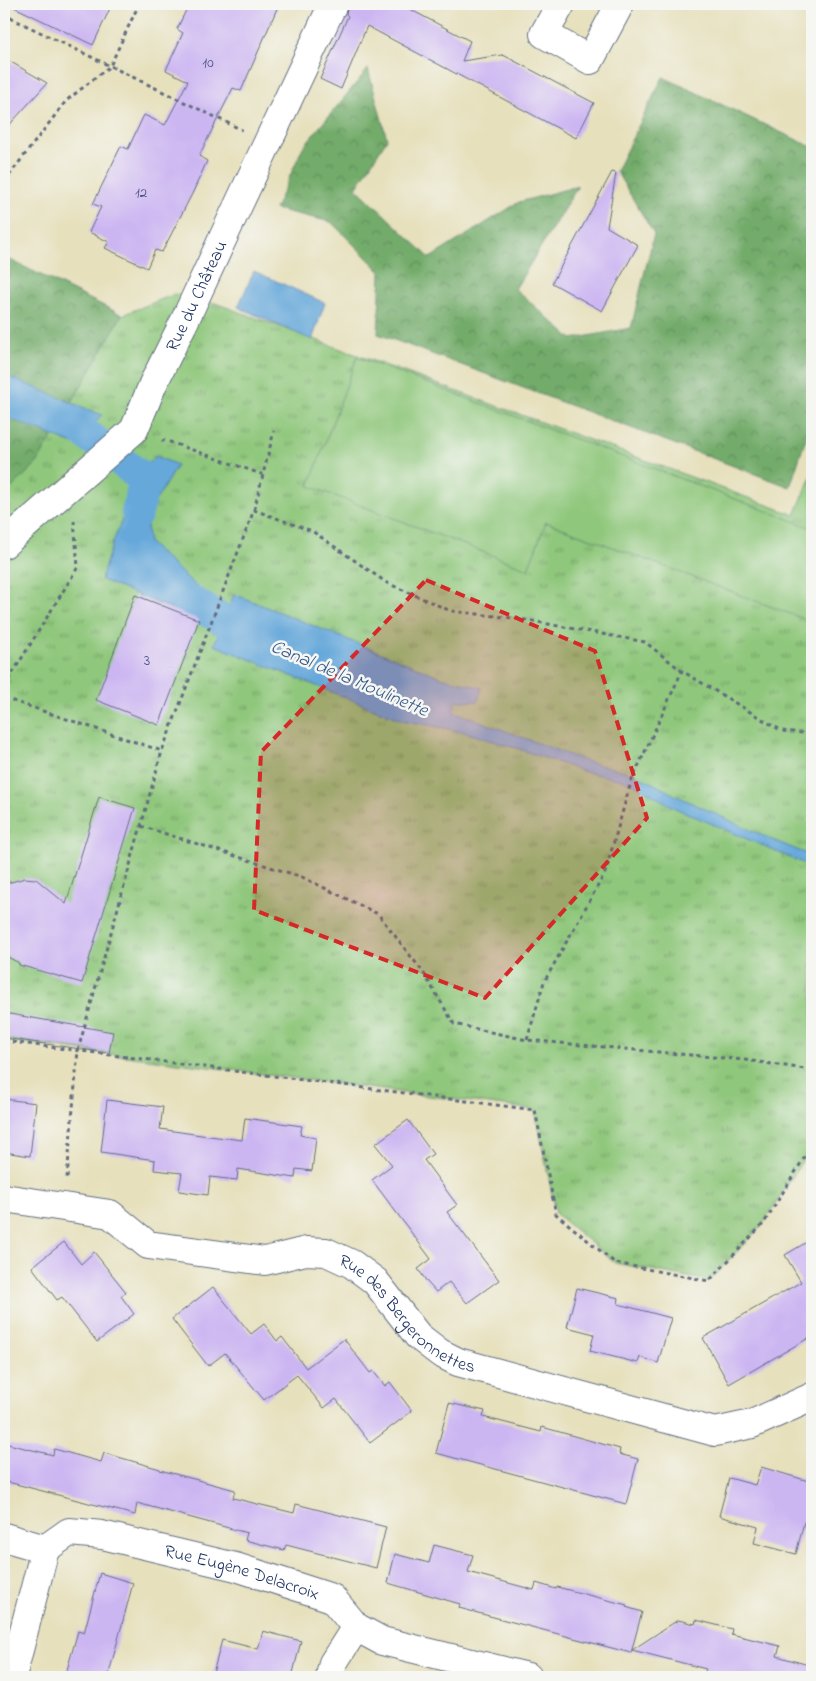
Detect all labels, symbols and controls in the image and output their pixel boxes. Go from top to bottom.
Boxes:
house number: 10 [202,52,214,74]
house number: 12 [135,182,148,204]
street label: Rue du Château [160,237,235,356]
water label: Canal de la Moulinette [266,634,433,725]
house number: 3 [144,650,150,672]
street label: Rue des Bergeronnettes [334,1249,478,1381]
street label: Rue Eugène Delacroix [161,1539,322,1608]

